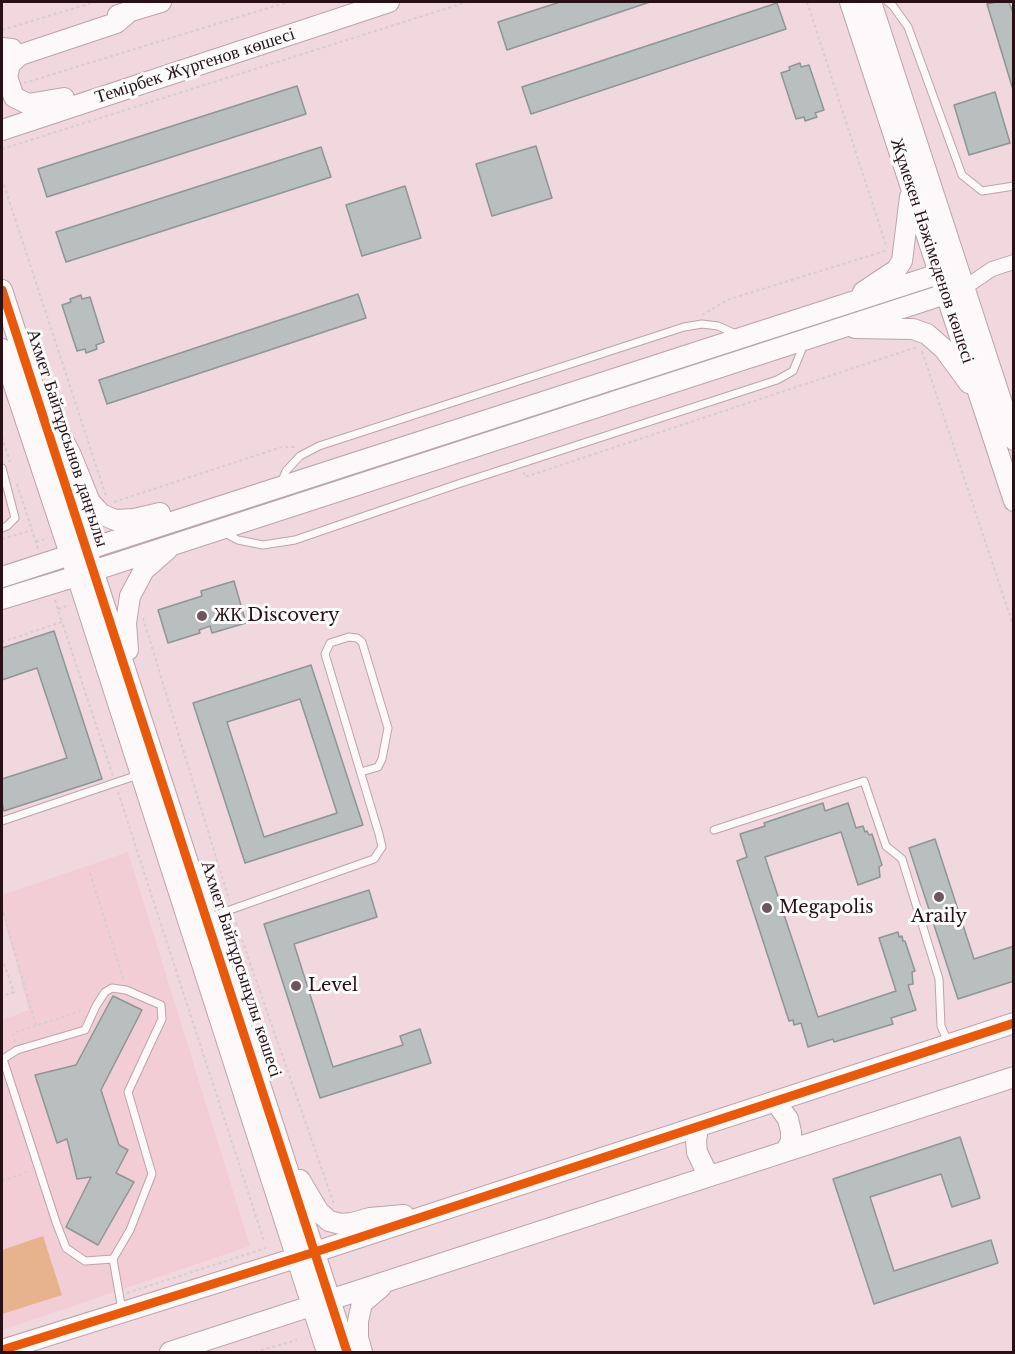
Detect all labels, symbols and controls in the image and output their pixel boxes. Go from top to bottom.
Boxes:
street label: Темірбек Жүргенов көшесі [92,23,298,109]
street label: Жұмекен Нәжімеденов көшесі [885,136,979,366]
street label: Ахмет Байтұрсынов даңғылы [22,326,112,550]
place label: ЖК Discovery [214,605,340,627]
marker: ЖК Discovery [195,609,209,623]
street label: Ахмет Байтұрсынұлы көшесі [196,858,286,1080]
marker: Araily [932,890,946,904]
place label: Megapolis [779,897,873,919]
marker: Megapolis [760,901,774,915]
place label: Araily [911,906,967,928]
place label: Level [308,975,358,997]
marker: Level [289,979,303,993]

